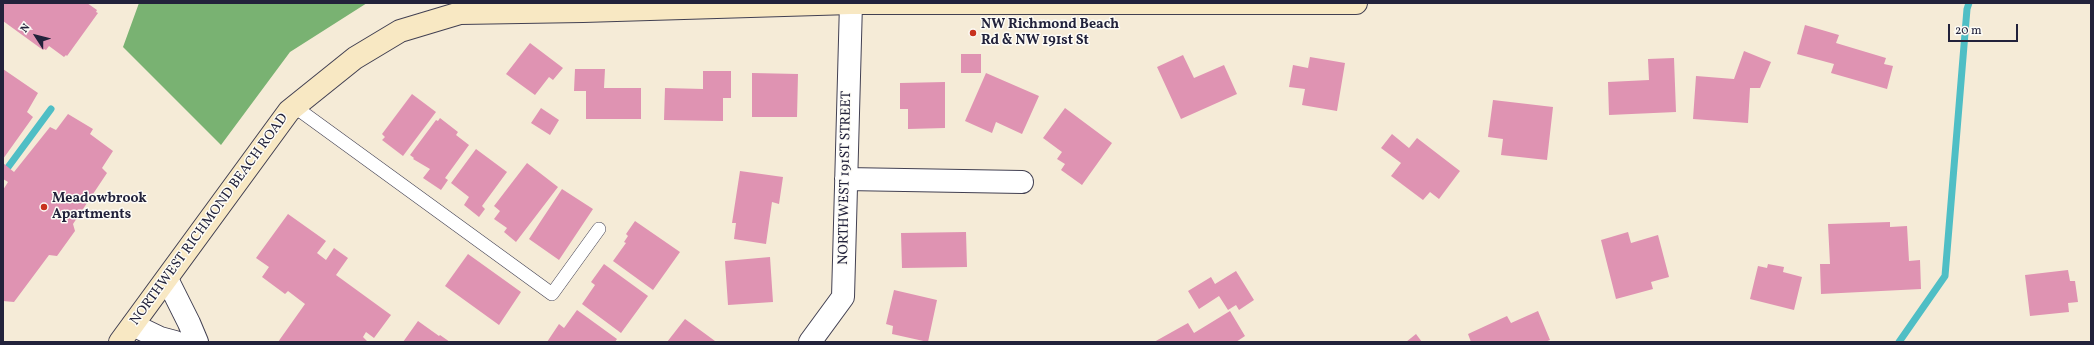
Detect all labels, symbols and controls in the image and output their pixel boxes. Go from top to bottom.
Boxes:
north arrow [16,16,56,56]
scale bar [1950,16,2020,42]
place label: NW Richmond Beach Rd & NW 191st St [981,17,1119,50]
text: N [17,21,34,36]
text: 20 m [1955,23,1982,39]
marker: NW Richmond Beach Rd & NW 191st St [968,28,978,38]
street label: NORTHWEST 191ST STREET [836,91,856,265]
street label: NORTHWEST RICHMOND BEACH ROAD [127,111,293,329]
place label: Meadowbrook Apartments [52,191,147,224]
marker: Meadowbrook Apartments [39,202,49,212]

